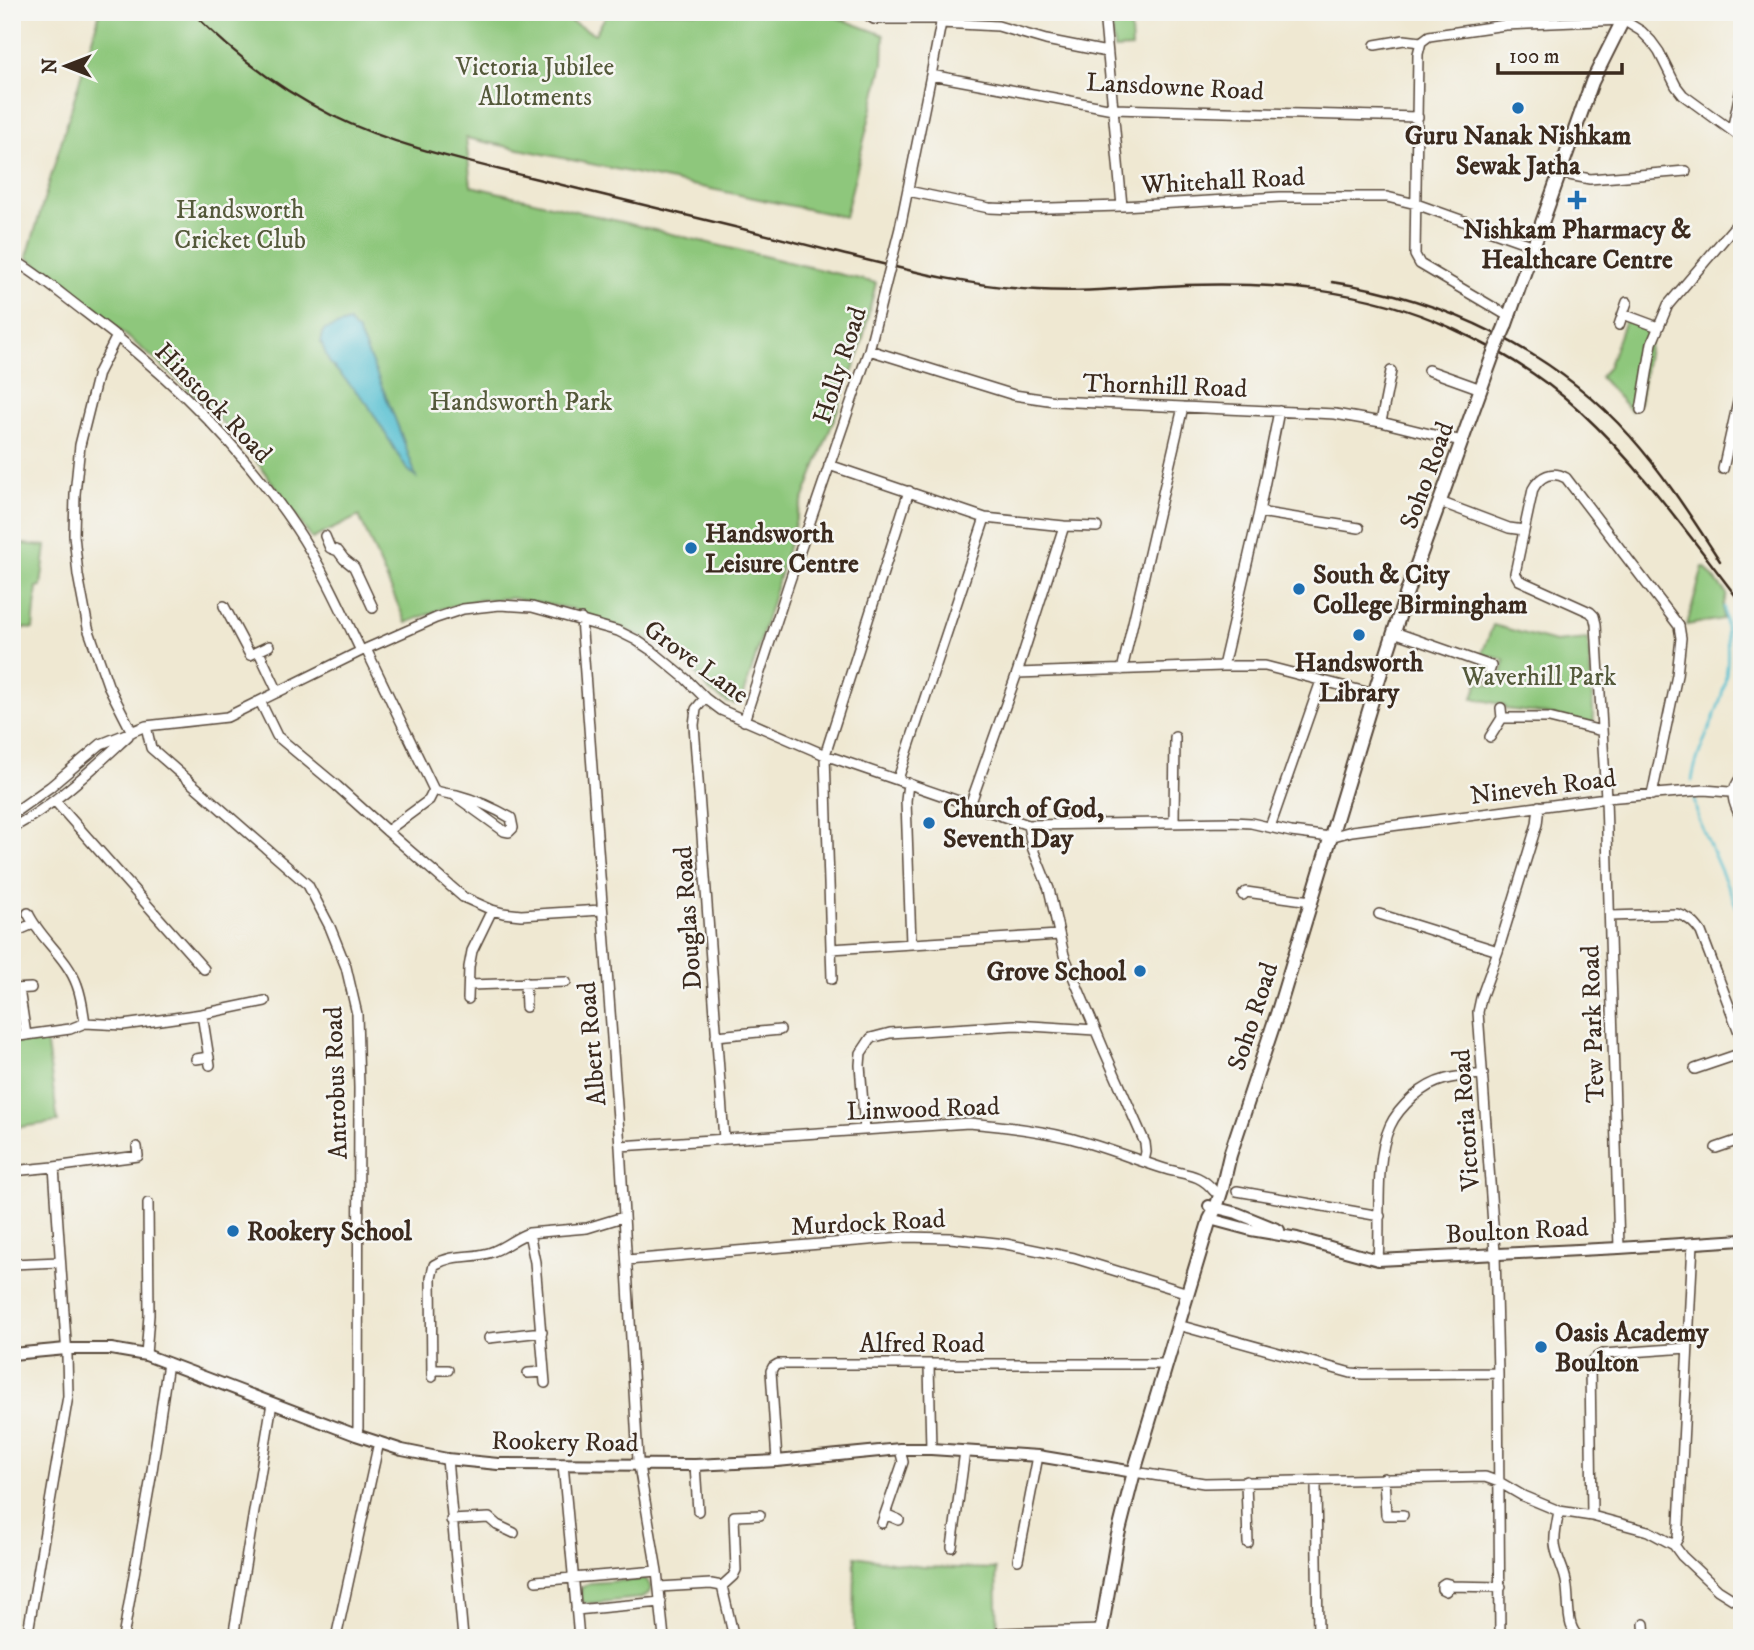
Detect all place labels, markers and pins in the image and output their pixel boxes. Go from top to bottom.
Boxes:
marker: Guru Nanak Nishkam Sewak Jatha [1510,100,1526,116]
place label: Guru Nanak Nishkam Sewak Jatha [1405,120,1632,183]
marker: Nishkam Pharmacy & Healthcare Centre [1567,190,1587,210]
place label: Nishkam Pharmacy & Healthcare Centre [1463,214,1691,277]
place label: Handsworth Leisure Centre [705,518,859,581]
marker: Handsworth Leisure Centre [683,540,699,556]
place label: South & City College Birmingham [1313,559,1528,622]
marker: South & City College Birmingham [1291,581,1307,597]
marker: Handsworth Library [1351,627,1367,643]
place label: Handsworth Library [1295,647,1424,710]
place label: Church of God, Seventh Day [943,793,1104,856]
marker: Church of God, Seventh Day [921,815,937,831]
place label: Grove School [986,956,1127,989]
marker: Grove School [1132,963,1148,979]
place label: Rookery School [247,1216,413,1249]
marker: Rookery School [225,1223,241,1239]
place label: Oasis Academy Boulton [1555,1317,1709,1380]
marker: Oasis Academy Boulton [1533,1339,1549,1355]

